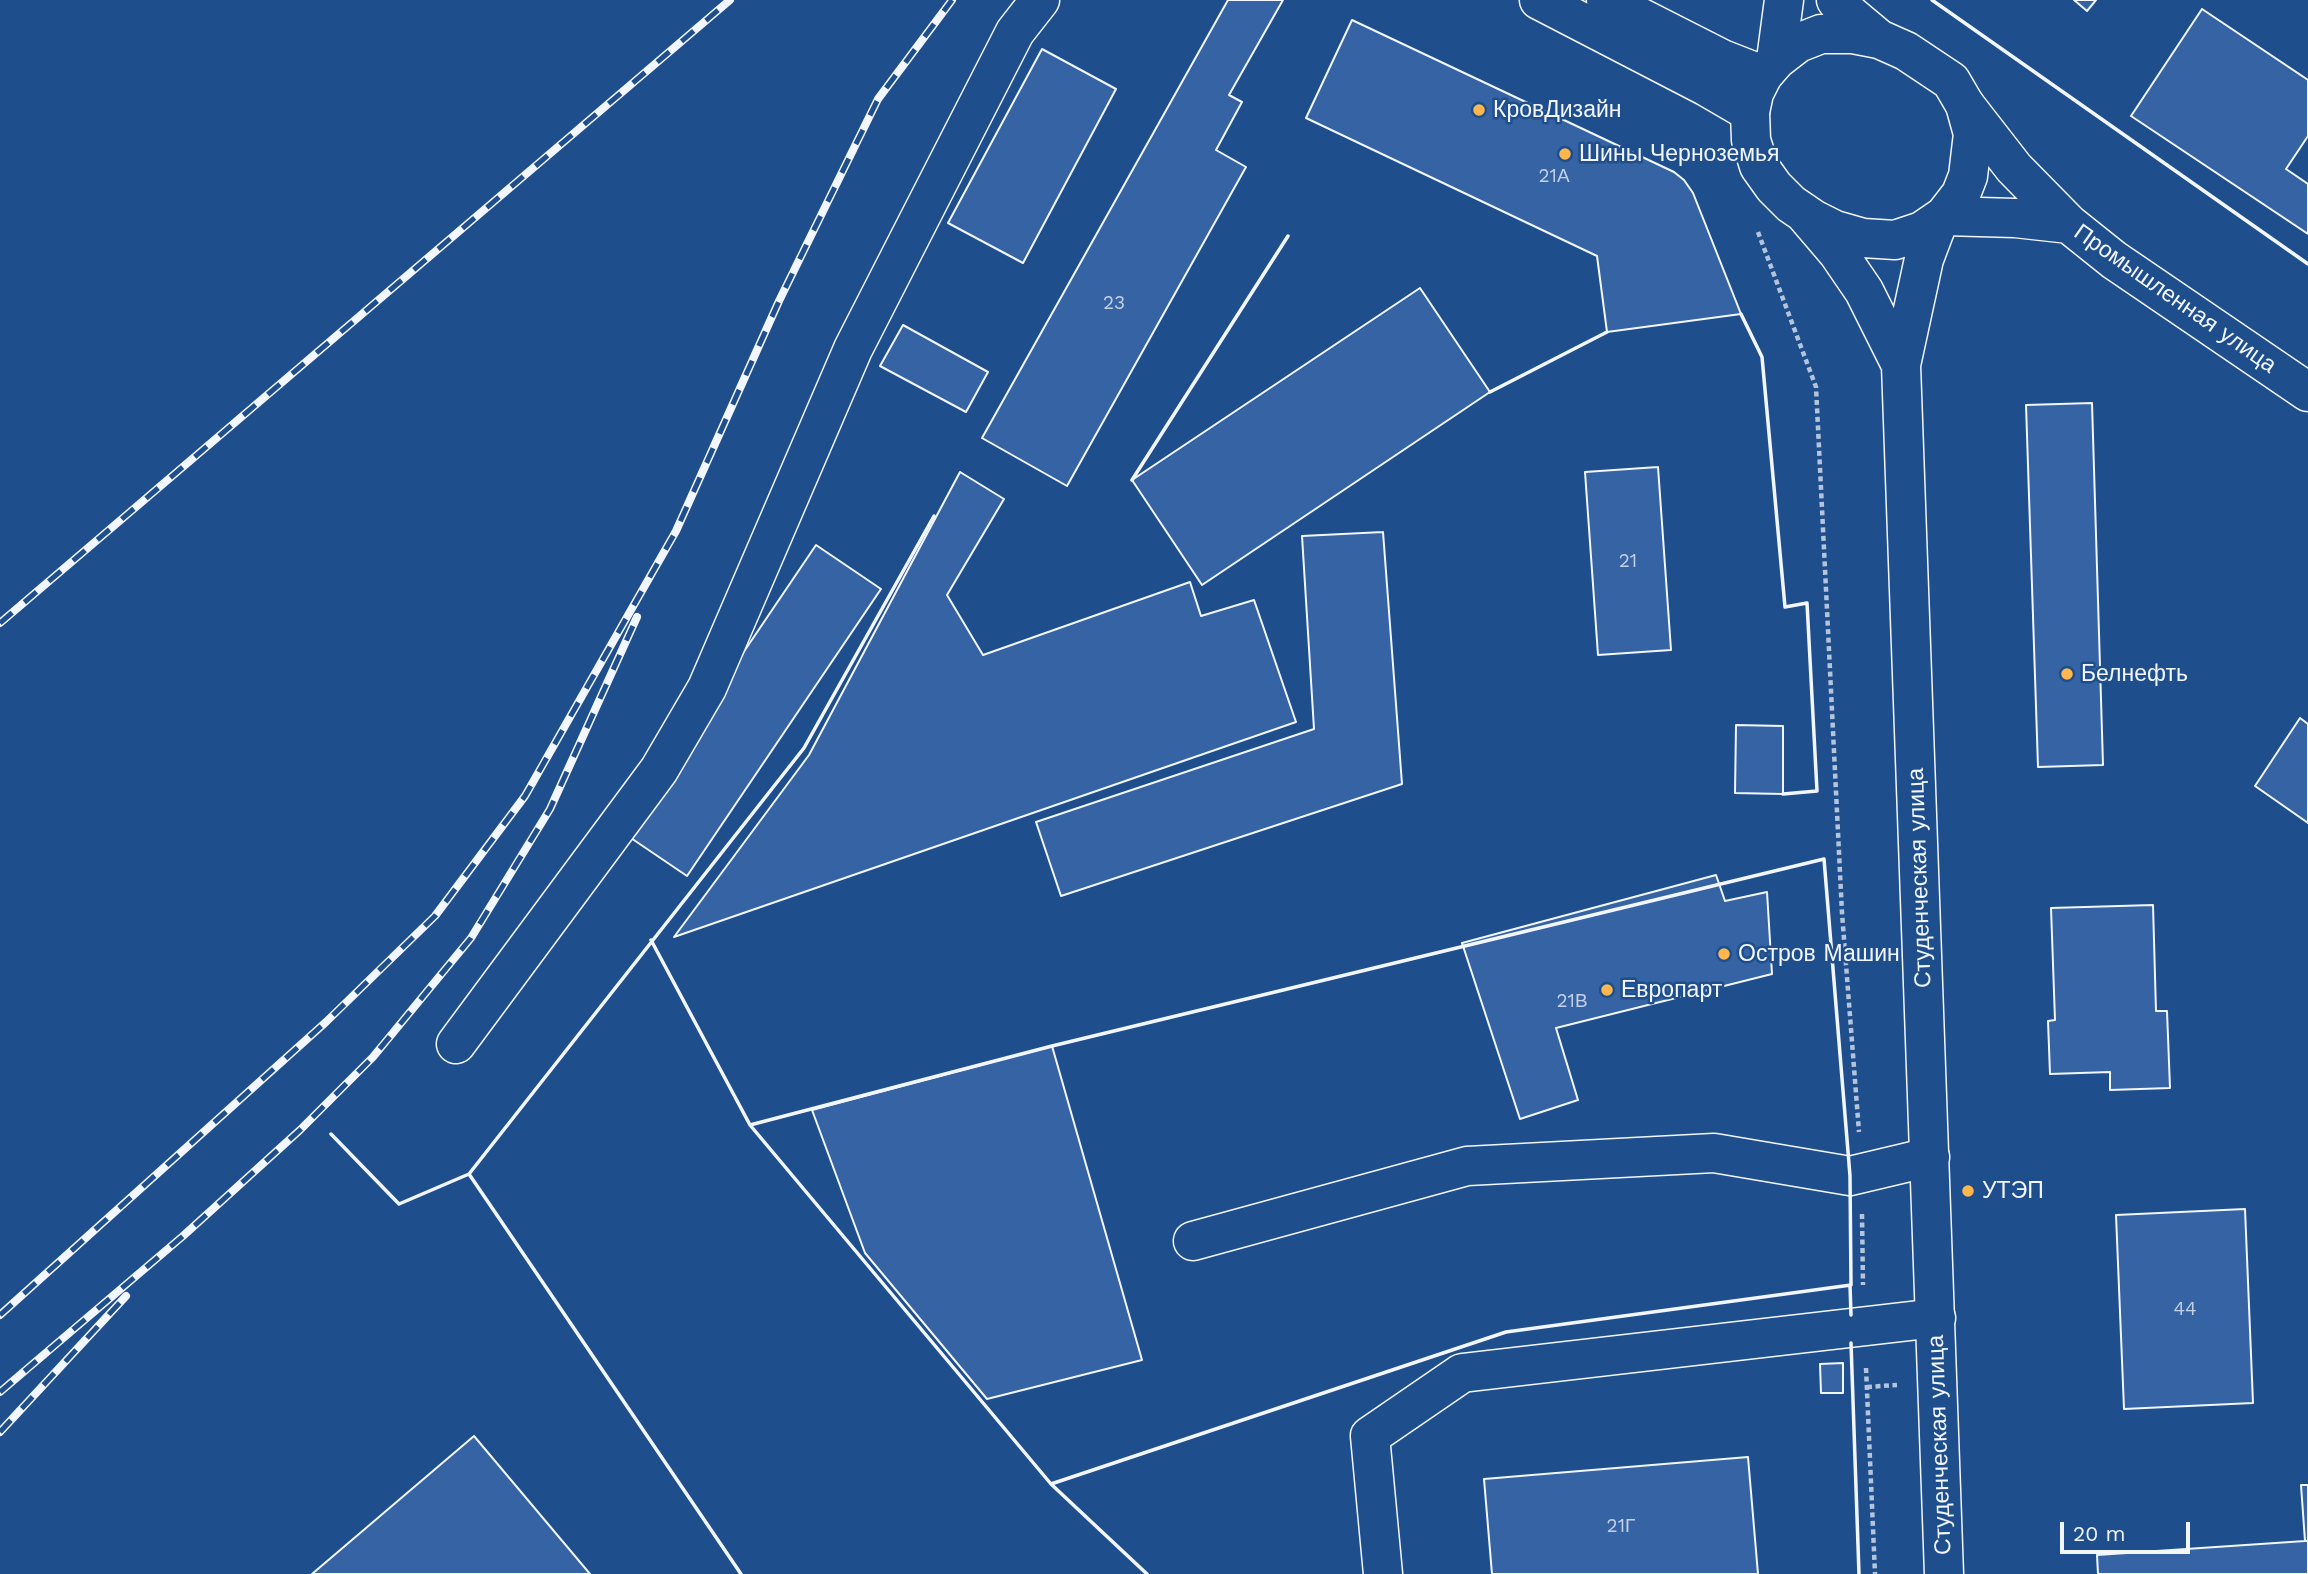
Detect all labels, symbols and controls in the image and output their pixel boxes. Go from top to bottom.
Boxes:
place label: КровДизайн [1493,96,1622,124]
marker: КровДизайн [1471,102,1487,118]
place label: Шины Черноземья [1579,140,1779,168]
marker: Шины Черноземья [1557,146,1573,162]
house number: 21А [1538,165,1570,187]
street label: Промышленная улица [2068,219,2282,379]
house number: 23 [1103,292,1125,314]
house number: 21 [1619,550,1637,572]
place label: Белнефть [2081,660,2188,688]
marker: Белнефть [2059,666,2075,682]
street label: Студенческая улица [1902,767,1938,989]
place label: Остров Машин [1738,940,1900,968]
marker: Остров Машин [1716,946,1732,962]
place label: Европарт [1621,976,1722,1004]
marker: Европарт [1599,982,1615,998]
house number: 21В [1556,990,1588,1012]
place label: УТЭП [1982,1177,2044,1205]
marker: УТЭП [1960,1183,1976,1199]
house number: 44 [2173,1298,2197,1320]
street label: Студенческая улица [1922,1334,1958,1556]
scale bar [2063,1508,2192,1552]
house number: 21Г [1607,1515,1635,1537]
text: 20 m [2073,1521,2125,1546]

